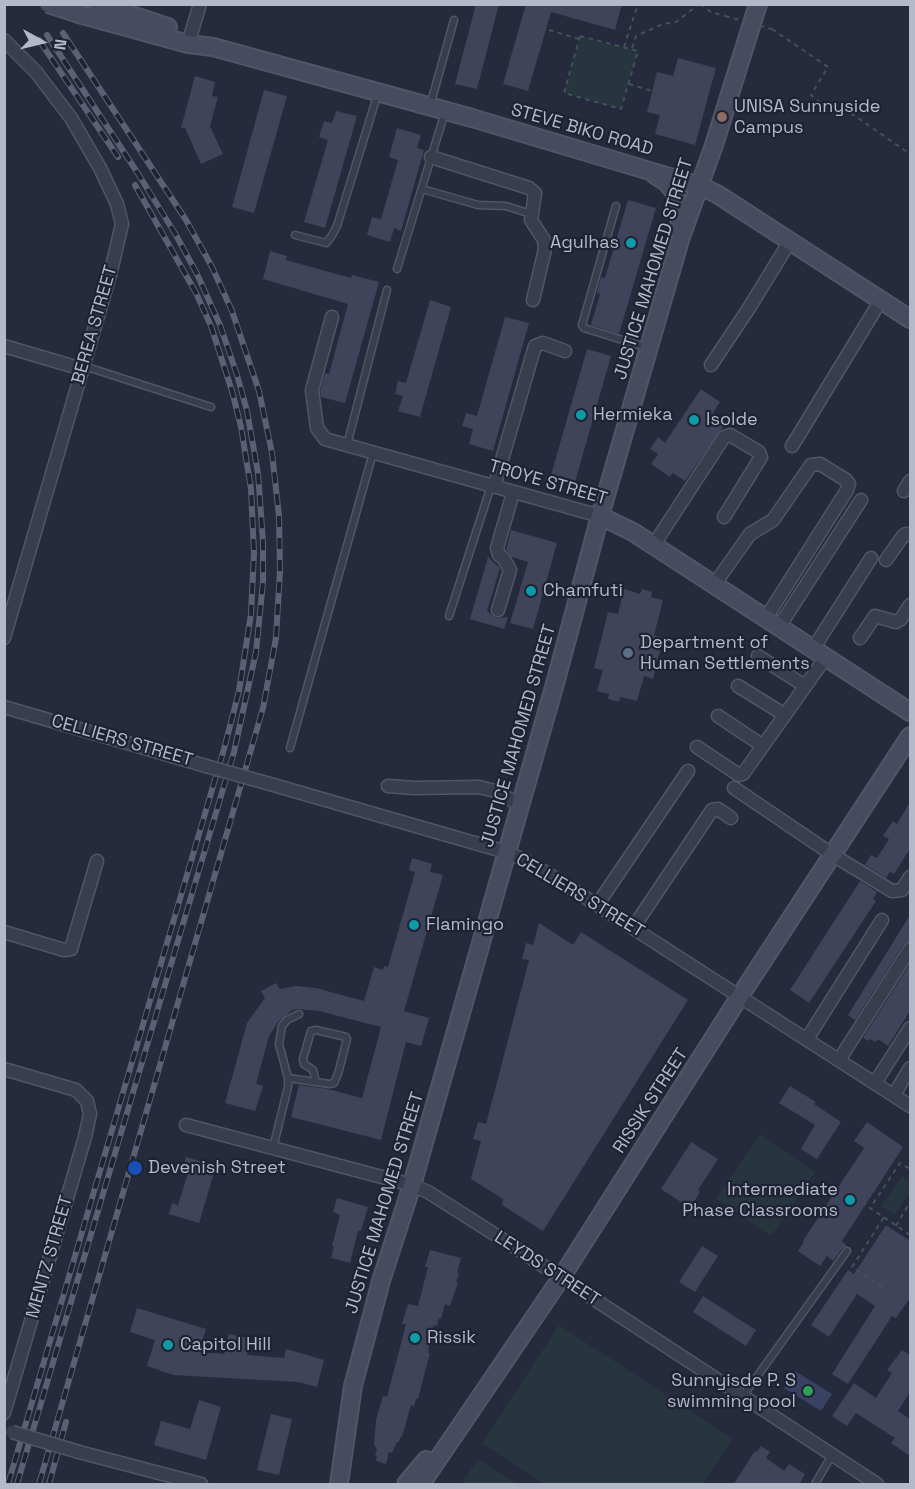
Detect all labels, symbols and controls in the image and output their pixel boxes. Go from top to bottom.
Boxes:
north arrow [12,12,72,72]
text: N [49,38,71,51]
place label: UNISA Sunnyside Campus [734,96,880,138]
street label: STEVE BIKO ROAD [508,99,656,161]
marker: UNISA Sunnyside Campus [715,110,729,124]
street label: JUSTICE MAHOMED STREET [610,155,698,383]
place label: Agulhas [550,232,619,254]
marker: Agulhas [624,236,638,250]
street label: BEREA STREET [68,263,122,387]
place label: Hermieka [593,404,673,426]
marker: Hermieka [574,408,588,422]
place label: Isolde [706,409,758,431]
marker: Isolde [687,413,701,427]
street label: TROYE STREET [486,456,610,510]
place label: Chamfuti [543,580,623,602]
marker: Chamfuti [524,584,538,598]
street label: JUSTICE MAHOMED STREET [477,622,561,850]
place label: Department of Human Settlements [640,632,810,674]
marker: Department of Human Settlements [621,646,635,660]
street label: CELLIERS STREET [49,710,195,772]
street label: CELLIERS STREET [512,849,648,943]
place label: Flamingo [426,914,504,936]
marker: Flamingo [407,918,421,932]
street label: RISSIK STREET [609,1044,693,1158]
street label: JUSTICE MAHOMED STREET [341,1089,429,1317]
place label: Devenish Street [148,1157,286,1179]
marker: Devenish Street [126,1159,144,1177]
place label: Intermediate Phase Classrooms [682,1179,838,1222]
street label: MENTZ STREET [22,1193,78,1321]
marker: Intermediate Phase Classrooms [843,1193,857,1207]
street label: LEYDS STREET [490,1227,604,1311]
place label: Rissik [427,1327,476,1349]
marker: Rissik [408,1331,422,1345]
place label: Capitol Hill [180,1334,271,1356]
marker: Capitol Hill [161,1338,175,1352]
place label: Sunnyisde P. S swimming pool [667,1370,796,1412]
marker: Sunnyisde P. S swimming pool [801,1384,815,1398]

